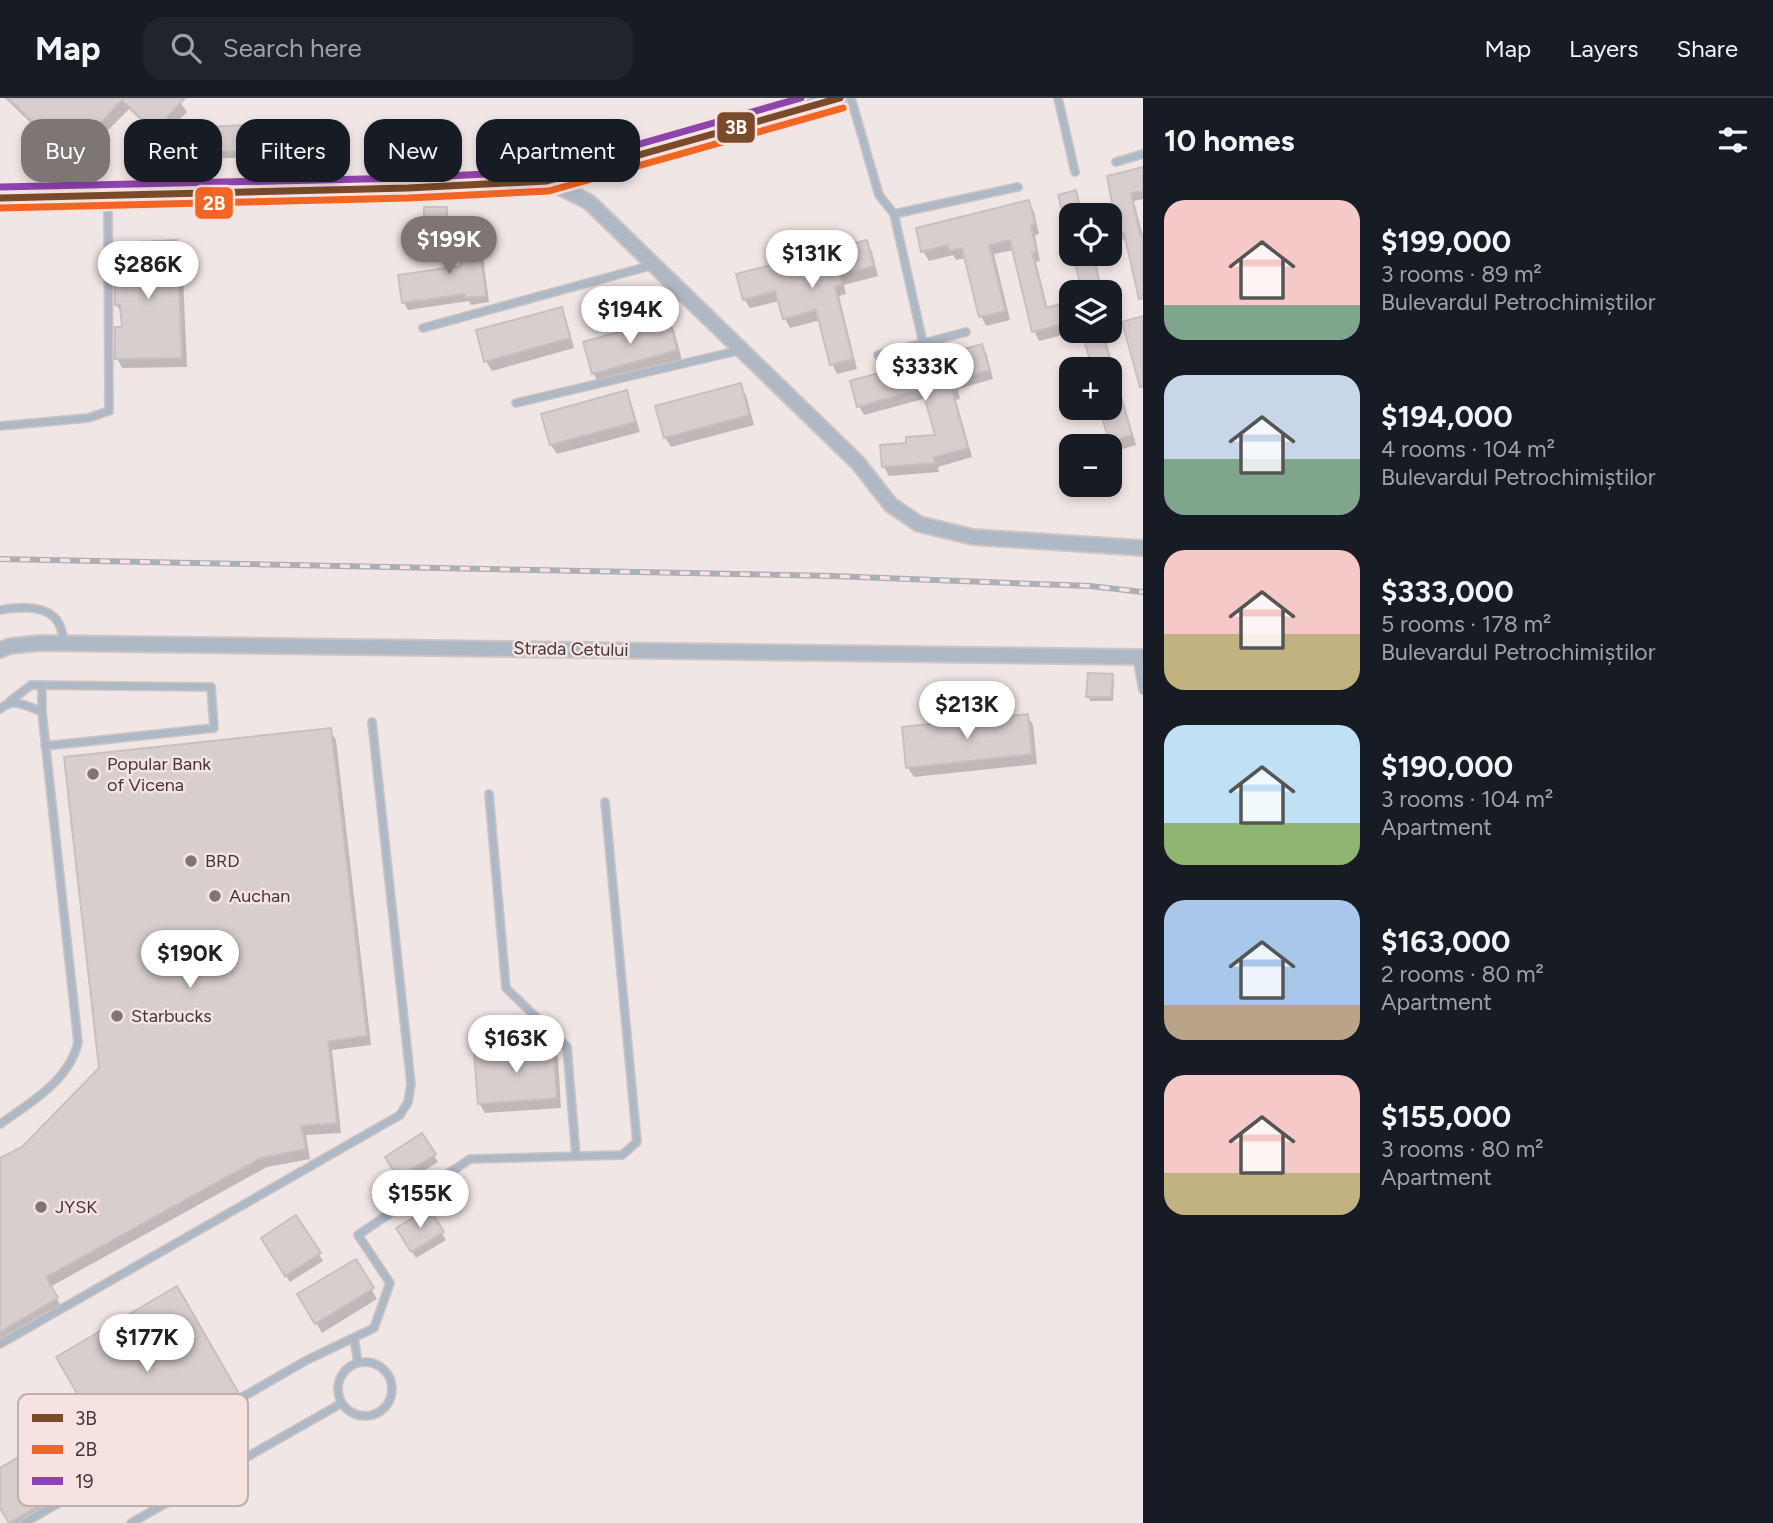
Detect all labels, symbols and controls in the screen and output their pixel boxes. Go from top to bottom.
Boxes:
search box [143,17,633,80]
text: Map [35,29,101,68]
icon: search [167,29,205,67]
text: Search here [223,32,362,64]
text: Map [1484,34,1531,63]
text: Layers [1569,34,1638,63]
text: Share [1676,34,1738,63]
line badge: 3B [716,111,756,144]
text: 3B [725,116,747,139]
chip: Buy [21,119,110,182]
chip: Rent [124,119,222,182]
chip: Filters [236,119,350,182]
chip: New [364,119,462,182]
chip: Apartment [476,119,640,182]
icon: filters [1714,121,1752,159]
text: 10 homes [1164,122,1295,159]
line badge: 2B [194,186,234,220]
text: 2B [203,192,225,215]
map controls [1059,203,1122,497]
button: locate [1059,203,1122,266]
pin: $199K [400,216,498,276]
text: $199,000 [1381,223,1511,260]
text: $199K [417,225,481,253]
icon: home [1220,228,1304,312]
pin: $131K [763,230,861,290]
text: $131K [782,239,842,267]
pin: $286K [99,242,197,301]
text: $286K [114,250,182,278]
text: 3 rooms · 89 m² [1381,260,1542,288]
button: layers [1059,280,1122,343]
pin: $194K [581,286,679,346]
text: Bulevardul Petrochimiștilor [1381,288,1655,316]
text: $194K [597,295,663,323]
pin: $333K [876,344,974,403]
text: $333K [892,352,958,380]
button: + [1059,357,1122,420]
text: $194,000 [1381,398,1513,435]
icon: home [1220,403,1304,487]
button: − [1059,434,1122,497]
text: 4 rooms · 104 m² [1381,435,1555,463]
text: Bulevardul Petrochimiștilor [1381,463,1655,491]
text: $333,000 [1381,573,1514,610]
icon: home [1220,578,1304,662]
text: 5 rooms · 178 m² [1381,610,1551,638]
street label: Strada Cetului [513,637,629,661]
text: Bulevardul Petrochimiștilor [1381,638,1655,666]
pin: $213K [918,682,1016,741]
text: $213K [935,690,999,718]
text: $190,000 [1381,748,1513,785]
place label: Popular Bank of Vicena [107,753,211,796]
icon: home [1220,753,1304,837]
marker: Popular Bank of Vicena [85,766,101,782]
text: 3 rooms · 104 m² [1381,785,1553,813]
text: Apartment [1381,813,1492,841]
place label: BRD [205,850,240,872]
marker: BRD [183,853,199,869]
place label: Auchan [229,885,290,907]
marker: Auchan [207,888,223,904]
text: $163,000 [1381,923,1510,960]
icon: home [1220,928,1304,1012]
pin: $190K [141,930,239,990]
text: $190K [157,939,223,967]
text: 2 rooms · 80 m² [1381,960,1544,988]
text: Apartment [1381,988,1492,1016]
place label: Starbucks [131,1005,212,1027]
marker: Starbucks [109,1008,125,1024]
pin: $163K [467,1016,565,1075]
text: $163K [484,1024,548,1052]
text: $155,000 [1381,1098,1511,1135]
icon: home [1220,1103,1304,1187]
text: 3 rooms · 80 m² [1381,1135,1544,1163]
text: Apartment [1381,1163,1492,1191]
pin: $155K [371,1170,469,1230]
text: $155K [388,1179,452,1207]
place label: JYSK [55,1196,97,1218]
marker: JYSK [33,1199,49,1215]
pin: $177K [98,1314,196,1374]
text: $177K [115,1323,179,1351]
legend [18,1394,248,1506]
text: 3B [75,1407,97,1430]
text: 2B [75,1438,97,1461]
text: 19 [75,1470,94,1493]

